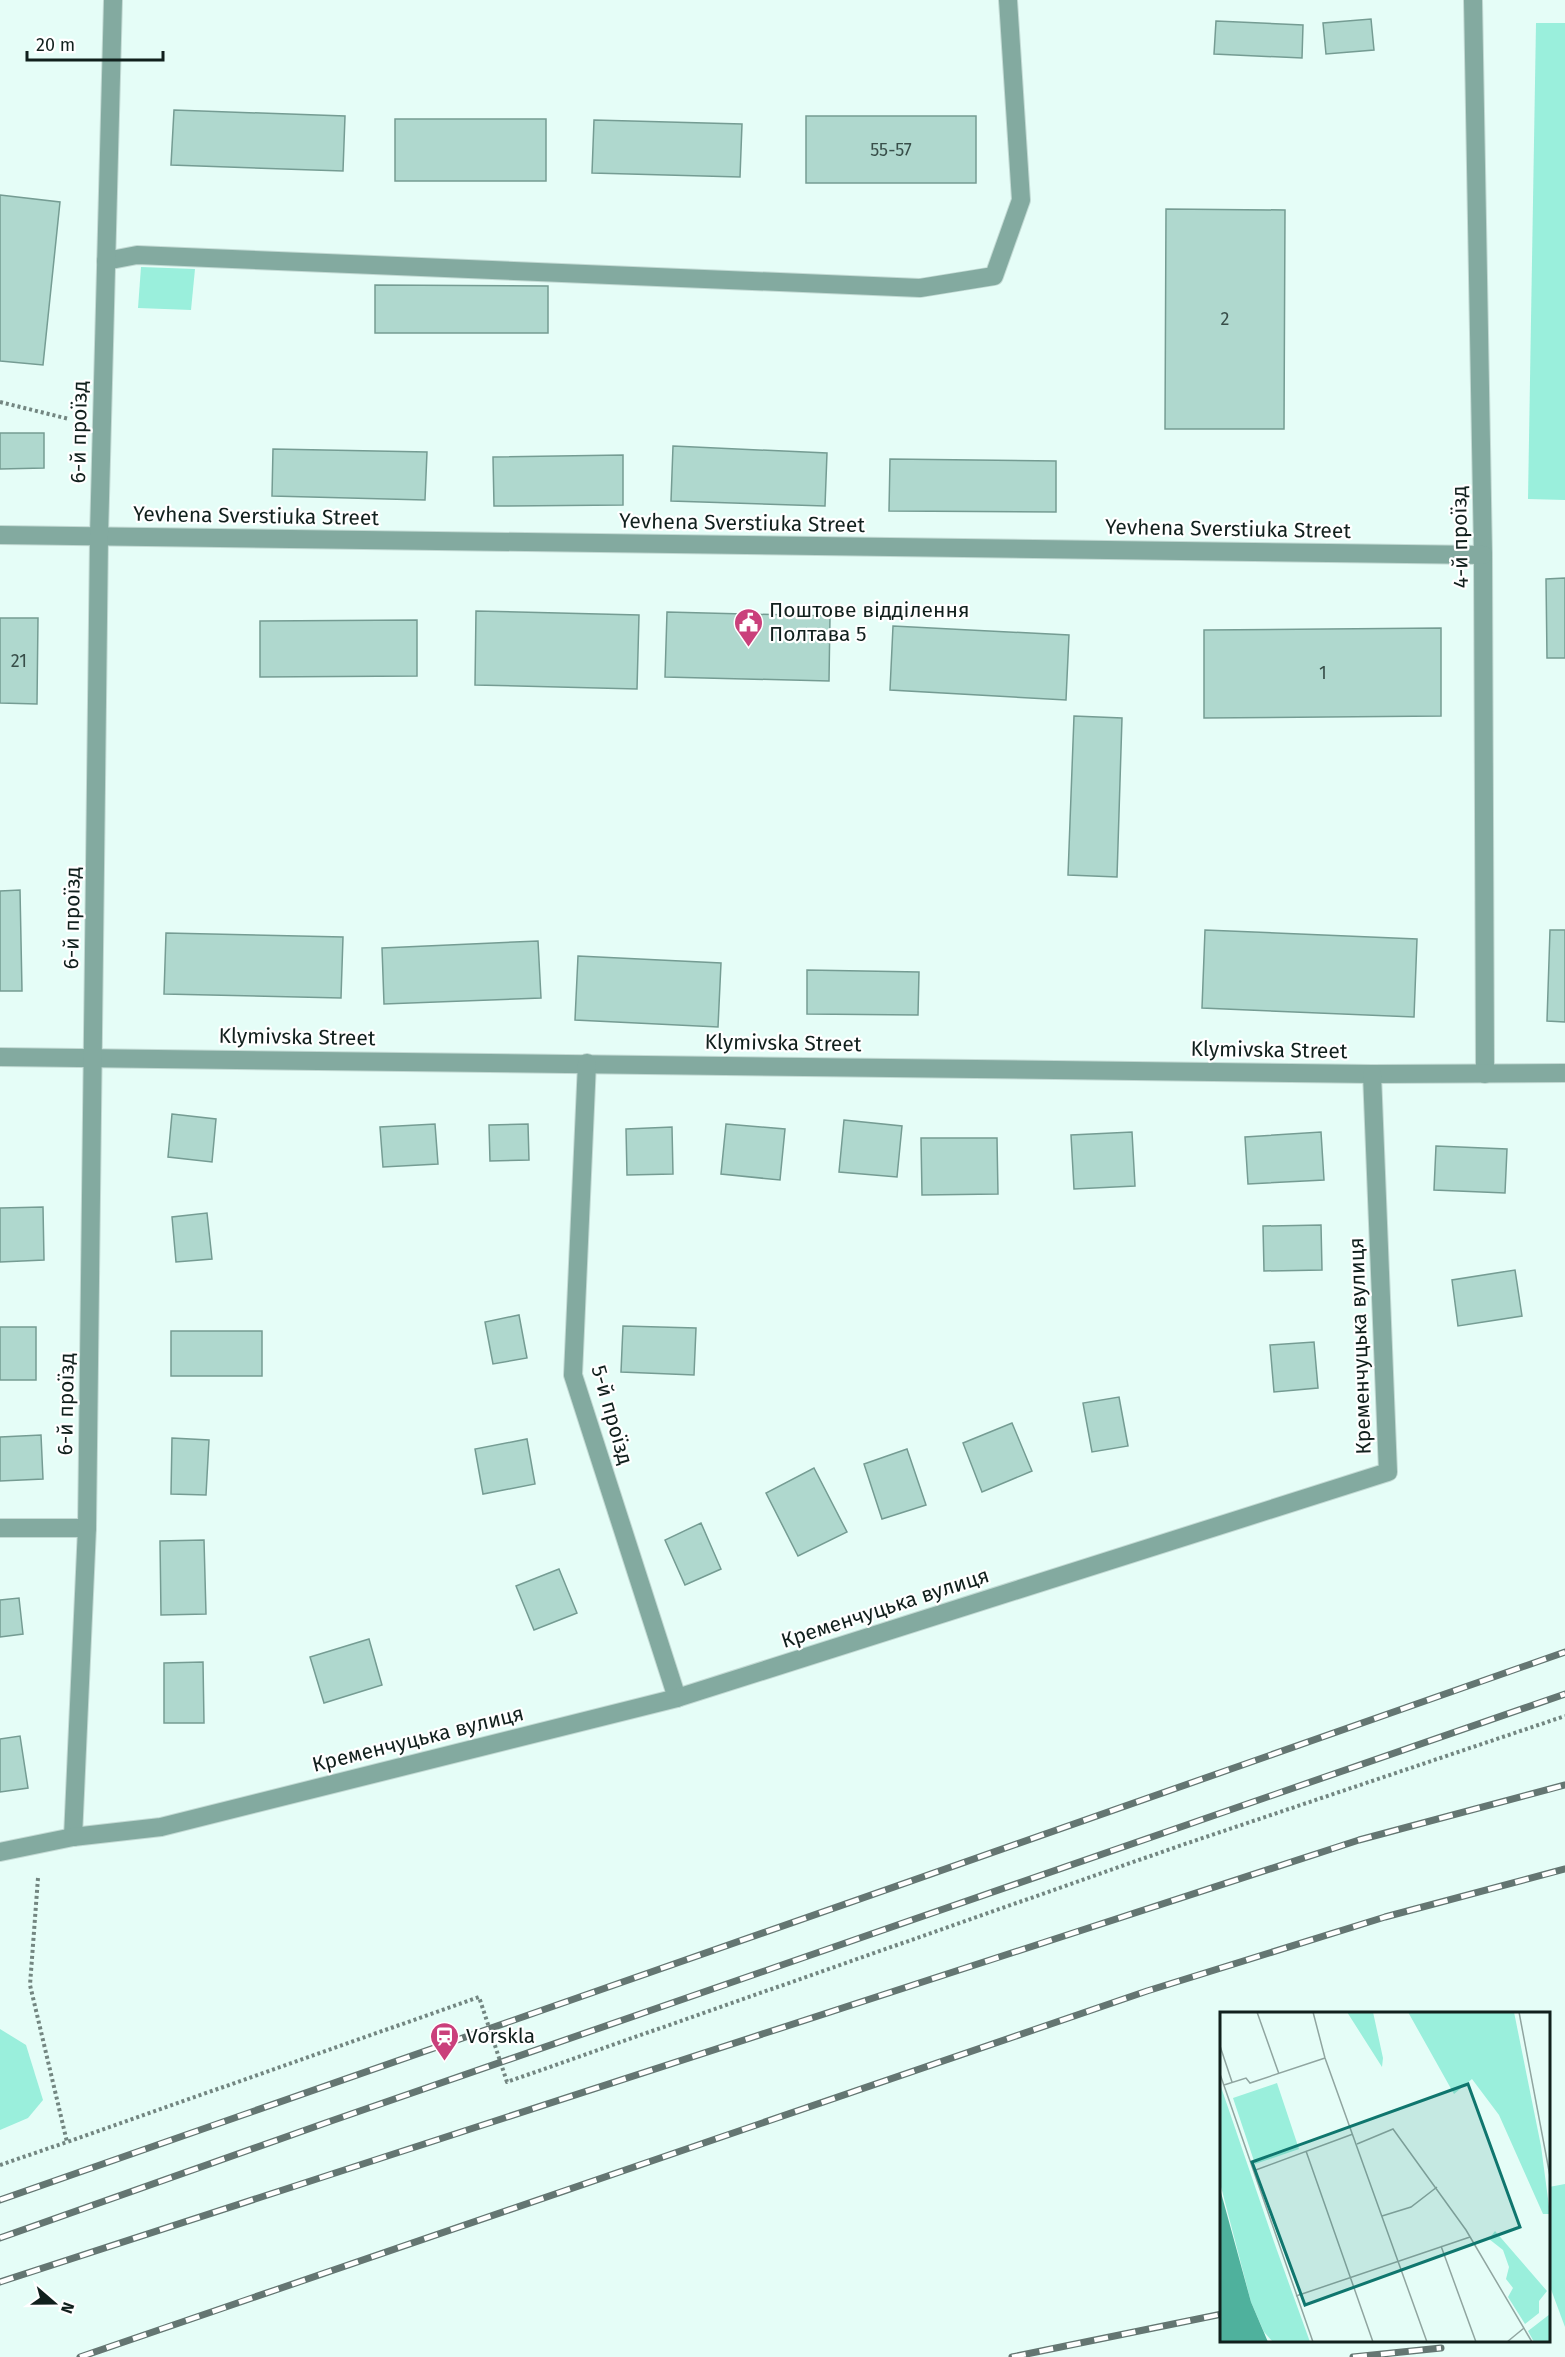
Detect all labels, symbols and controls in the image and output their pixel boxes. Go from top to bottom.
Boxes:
scale bar [27,24,164,62]
text: 20 m [36,34,75,56]
house number: 55-57 [870,139,912,161]
house number: 2 [1221,308,1230,330]
street label: 6-й проїзд [65,380,93,484]
street label: 4-й проїзд [1446,485,1474,589]
street label: Yevhena Sverstiuka Street [133,501,379,531]
street label: Yevhena Sverstiuka Street [619,508,865,538]
street label: Yevhena Sverstiuka Street [1105,514,1351,544]
place label: Поштове відділення Полтава 5 [769,597,969,647]
public building icon: Поштове відділення Полтава 5 [732,606,764,648]
house number: 21 [11,650,27,672]
house number: 1 [1319,662,1327,684]
street label: 6-й проїзд [58,866,86,970]
street label: Klymivska Street [218,1023,376,1051]
street label: Klymivska Street [704,1029,862,1057]
street label: Klymivska Street [1190,1036,1348,1064]
street label: Кременчуцька вулиця [1343,1237,1377,1455]
street label: 6-й проїзд [52,1352,80,1456]
street label: 5-й проїзд [585,1362,639,1468]
street label: Кременчуцька вулиця [778,1562,992,1654]
street label: Кременчуцька вулиця [310,1700,526,1778]
inset map [1220,2012,1550,2342]
station icon: Vorskla [429,2020,461,2062]
place label: Vorskla [466,2023,535,2049]
north arrow [24,2273,84,2333]
text: N [57,2300,78,2316]

